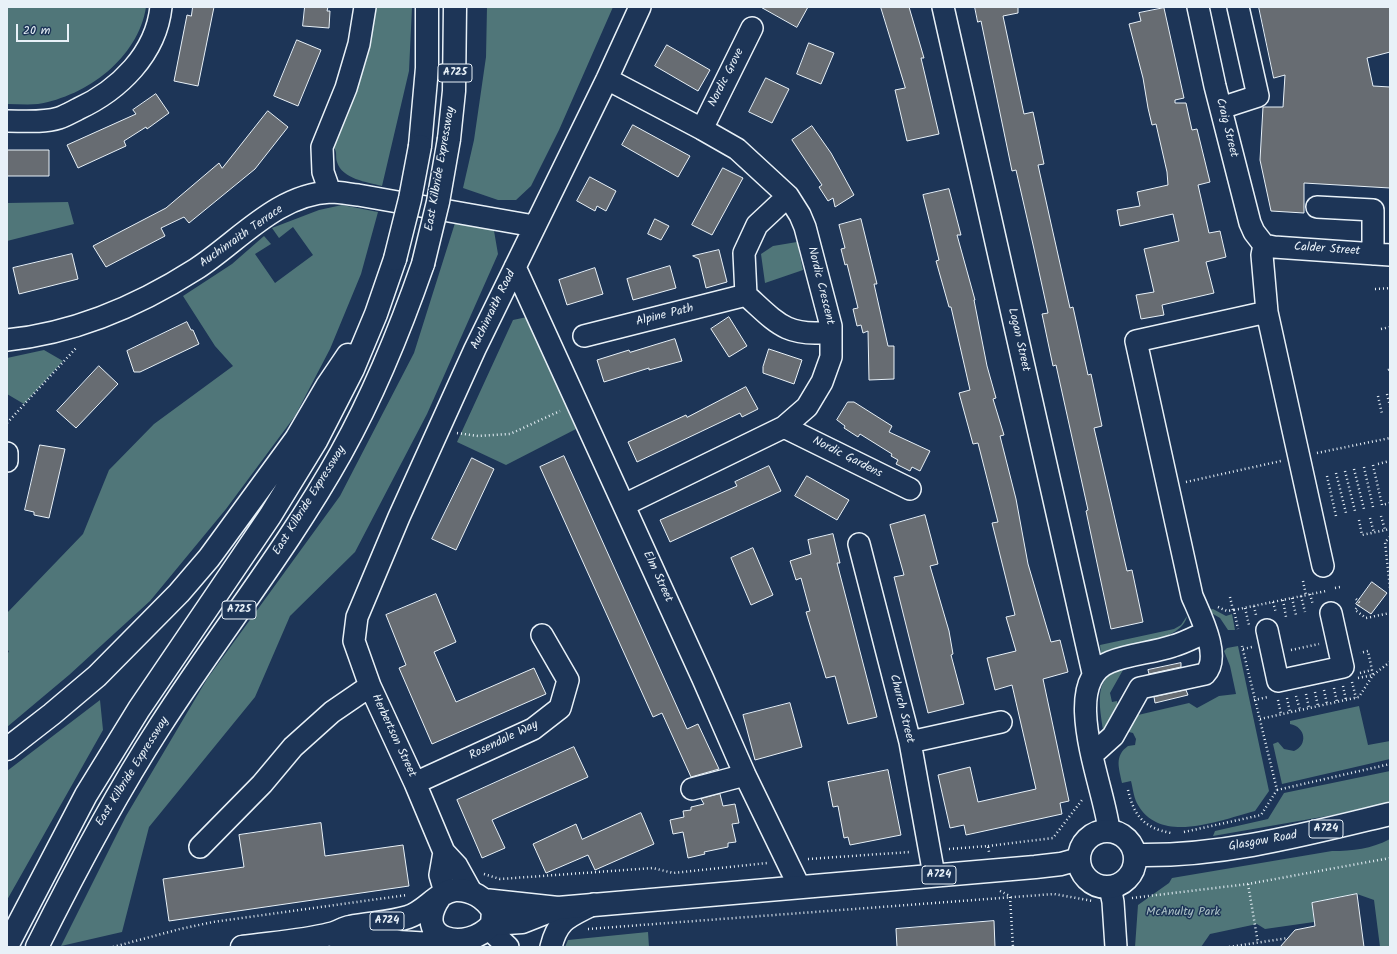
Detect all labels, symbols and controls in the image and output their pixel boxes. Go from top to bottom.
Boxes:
scale bar [18,16,71,42]
text: 20 m [23,21,50,40]
street label: Nordic Grove [706,46,748,110]
road number: A725 [438,64,472,82]
street label: Craig Street [1212,97,1240,159]
street label: East Kilbride Expressway [423,106,459,232]
street label: Auchinraith Terrace [197,203,287,271]
street label: Calder Street [1293,241,1361,259]
street label: Nordic Crescent [803,245,837,327]
street label: Auchinraith Road [469,268,519,352]
street label: Alpine Path [635,302,695,330]
street label: Logan Street [1004,307,1032,373]
street label: Nordic Gardens [810,434,884,482]
street label: East Kilbride Expressway [270,444,350,558]
street label: Elm Street [639,549,675,605]
road number: A725 [222,601,256,619]
street label: Church Street [886,673,916,745]
street label: Herbertson Street [367,692,419,780]
street label: East Kilbride Expressway [93,715,173,829]
street label: Rosendale Way [467,718,541,764]
road number: A724 [1309,820,1343,838]
street label: Glasgow Road [1228,829,1298,855]
road number: A724 [922,866,956,884]
park label: McAnulty Park [1146,906,1220,920]
road number: A724 [370,912,404,930]

